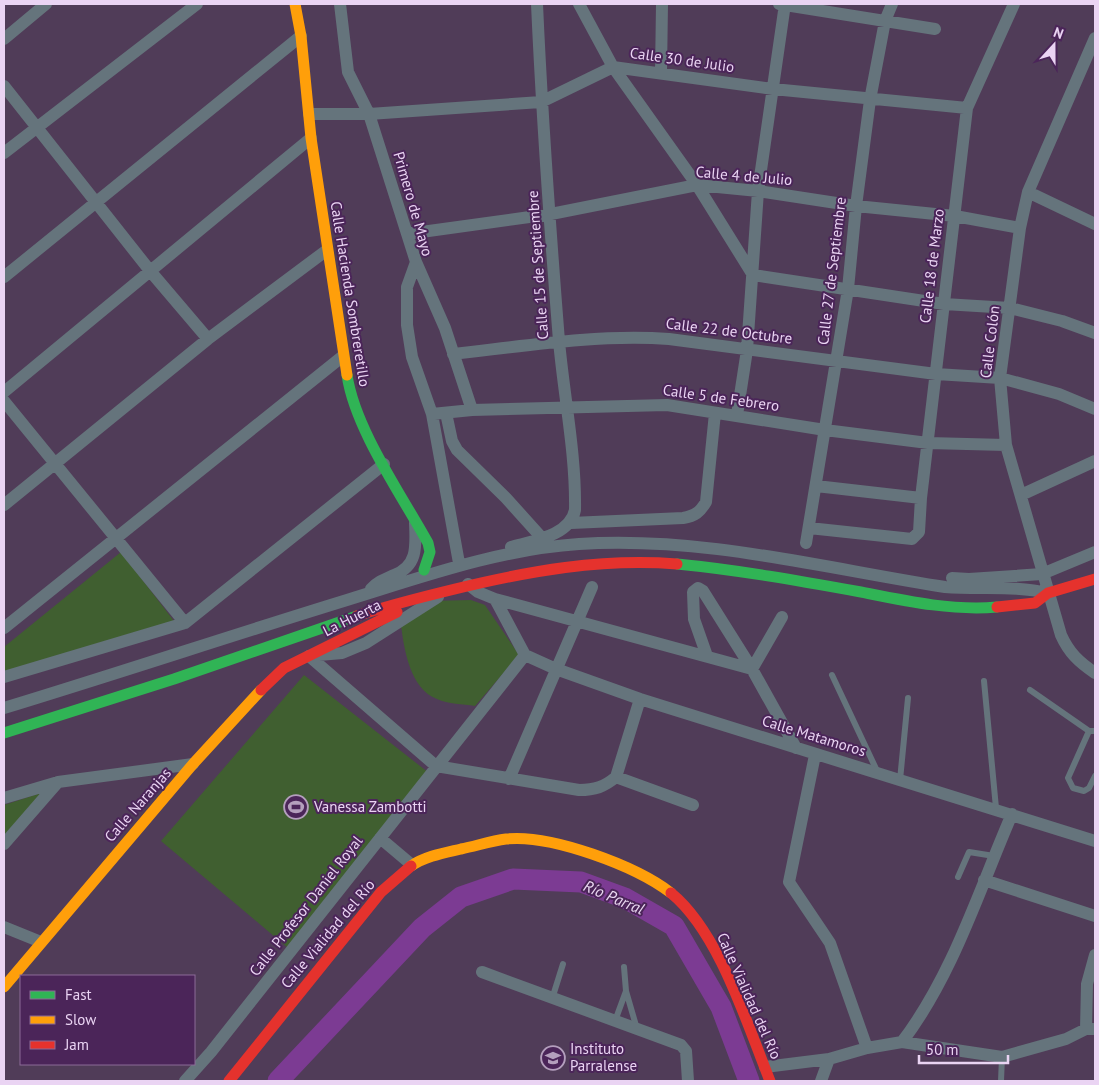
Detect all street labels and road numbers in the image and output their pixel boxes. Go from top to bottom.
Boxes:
street label: Calle 30 de Julio [629,43,735,76]
street label: Primero de Mayo [389,149,437,258]
street label: Calle 4 de Julio [695,162,793,189]
street label: Calle 15 de Septiembre [523,190,552,340]
street label: Calle 27 de Septiembre [813,196,850,346]
street label: Calle Hacienda Sombreretillo [326,200,375,388]
street label: Calle 18 de Marzo [915,208,948,324]
street label: Calle Colón [976,305,1003,379]
street label: Calle 22 de Octubre [665,313,793,348]
street label: Calle 5 de Febrero [662,380,781,415]
street label: La Huerta [319,595,384,640]
street label: Calle Matamoros [760,711,868,760]
street label: Calle Naranjas [100,764,175,846]
street label: Calle Profesor Daniel Royal [245,831,367,980]
street label: Calle Vialidad del Río [276,875,379,992]
street label: Calle Vialidad del Río [713,930,786,1062]

